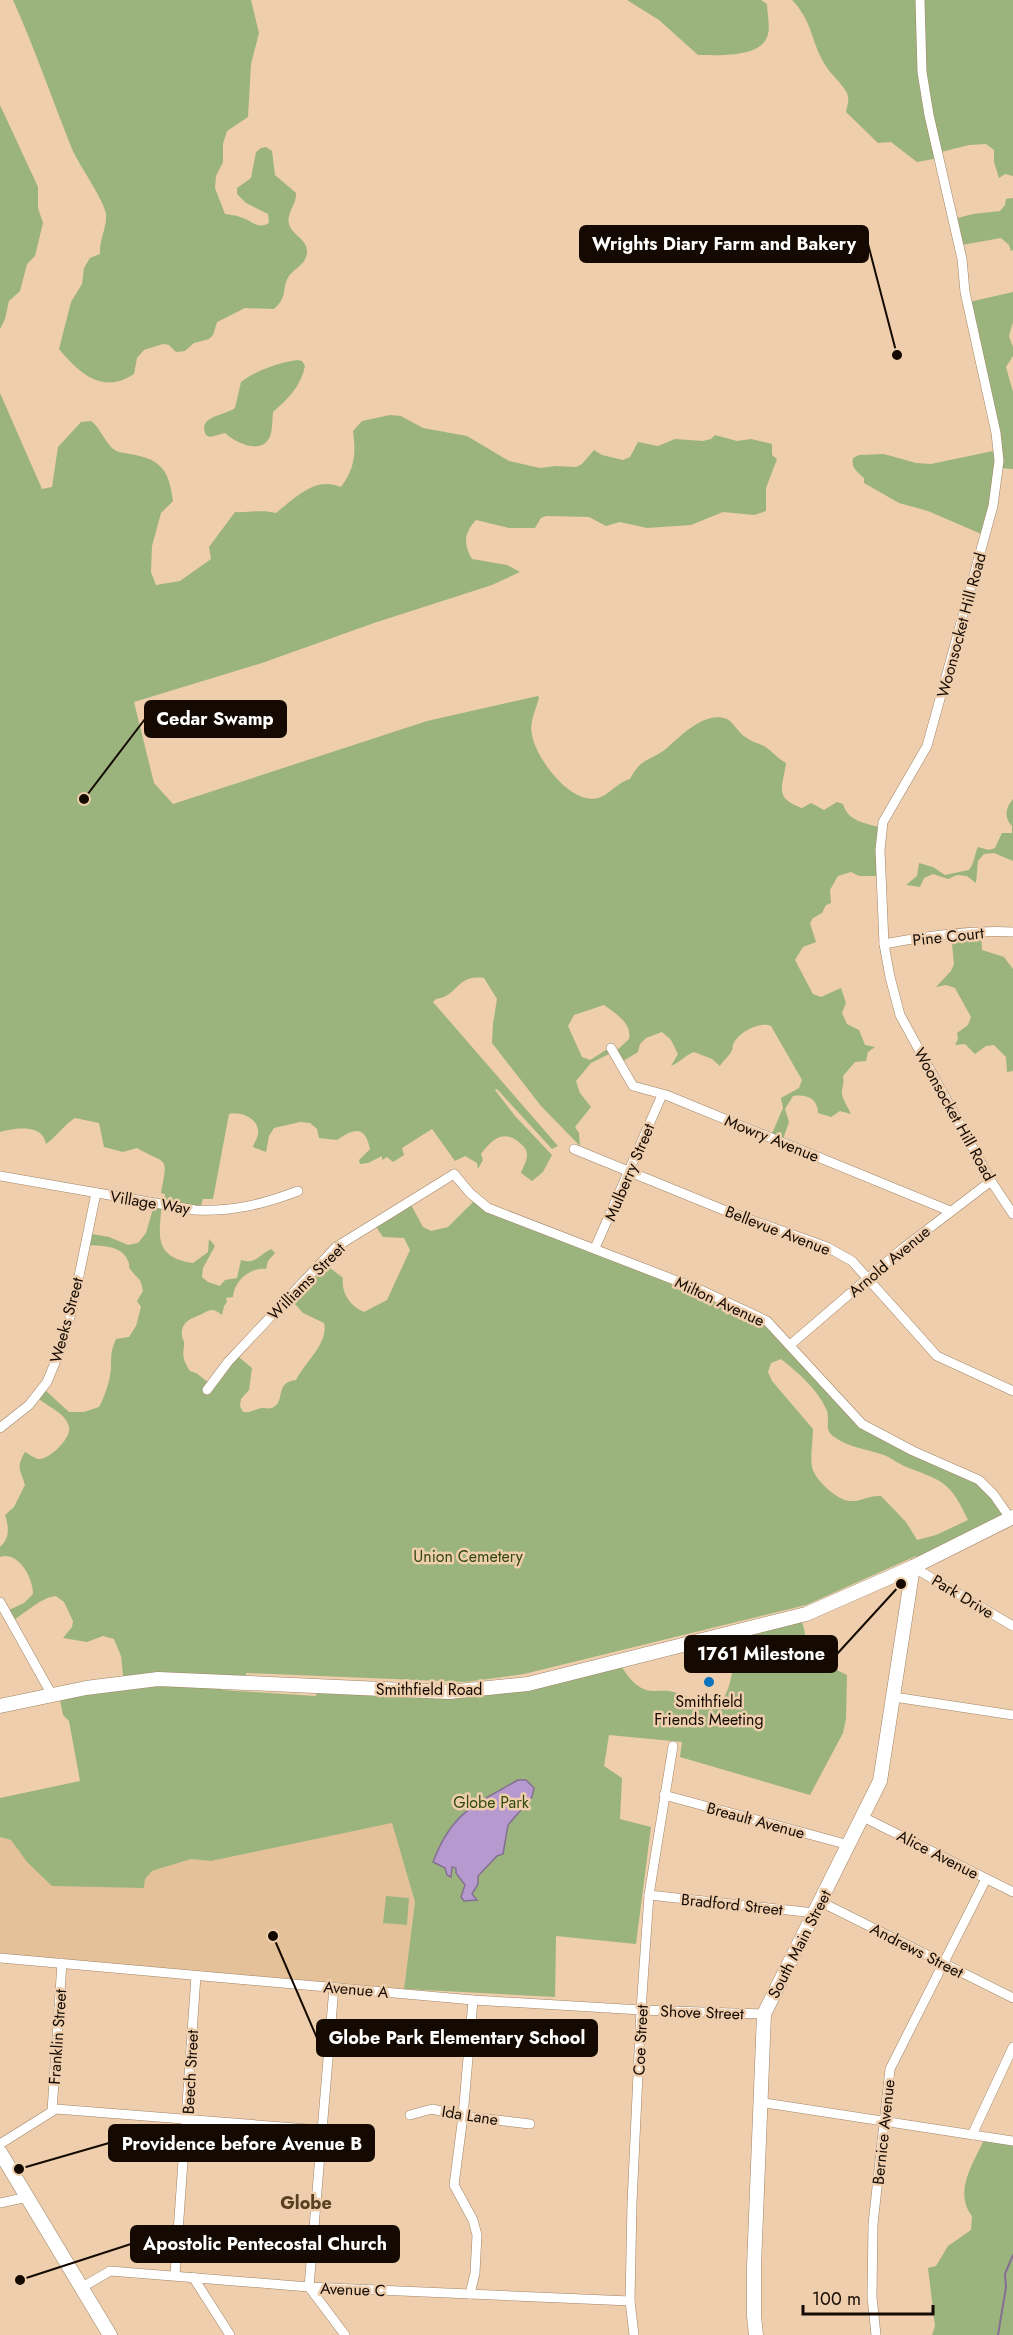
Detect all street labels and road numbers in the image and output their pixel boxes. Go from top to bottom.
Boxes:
street label: Woonsocket Hill Road [931,550,992,700]
street label: Pine Court [911,921,985,952]
street label: Woonsocket Hill Road [908,1043,1001,1185]
street label: Mowry Avenue [721,1109,822,1168]
street label: Mulberry Street [599,1120,660,1224]
street label: Village Way [108,1185,193,1220]
street label: Bellevue Avenue [722,1200,834,1261]
street label: Arnold Avenue [843,1220,935,1303]
street label: Williams Street [262,1237,350,1325]
street label: Milton Avenue [671,1271,768,1332]
street label: Weeks Street [44,1275,89,1365]
street label: Park Drive [927,1569,998,1624]
street label: Smithfield Road [376,1678,482,1701]
street label: Breault Avenue [704,1796,807,1845]
street label: Alice Avenue [893,1824,983,1885]
street label: South Main Street [762,1886,837,2003]
street label: Bradford Street [680,1888,784,1921]
street label: Andrews Street [866,1917,967,1984]
street label: Avenue A [322,1975,390,2004]
street label: Franklin Street [43,1988,72,2085]
street label: Shove Street [660,2000,744,2025]
street label: Coe Street [627,2004,654,2076]
street label: Beech Street [177,2029,204,2115]
street label: Bernice Avenue [867,2078,900,2186]
street label: Ida Lane [440,2100,500,2131]
street label: Avenue C [320,2277,386,2302]

